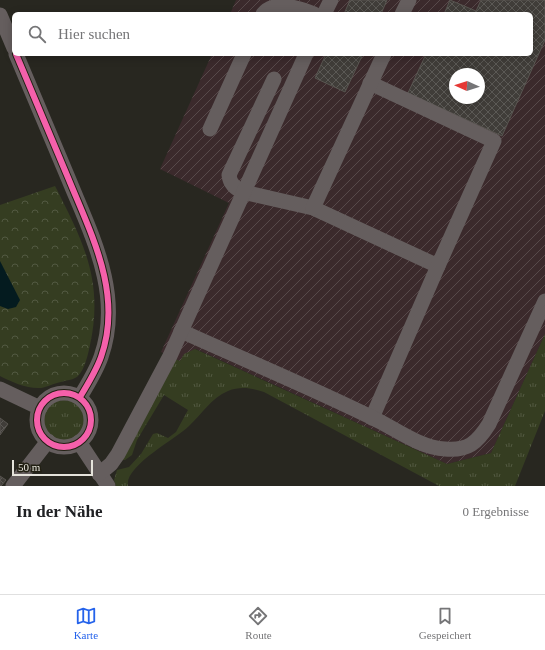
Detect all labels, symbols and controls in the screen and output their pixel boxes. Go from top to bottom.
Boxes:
search box [12,12,533,56]
icon: search [26,23,48,45]
text: Hier suchen [58,26,130,42]
north arrow [449,68,485,104]
scale bar [12,458,93,477]
text: 50 m [18,461,40,473]
text: In der Nähe [16,502,103,521]
text: 0 Ergebnisse [462,504,529,519]
tab: Karte [74,605,98,641]
tab: Route [245,605,272,641]
tab: Gespeichert [419,605,471,641]

